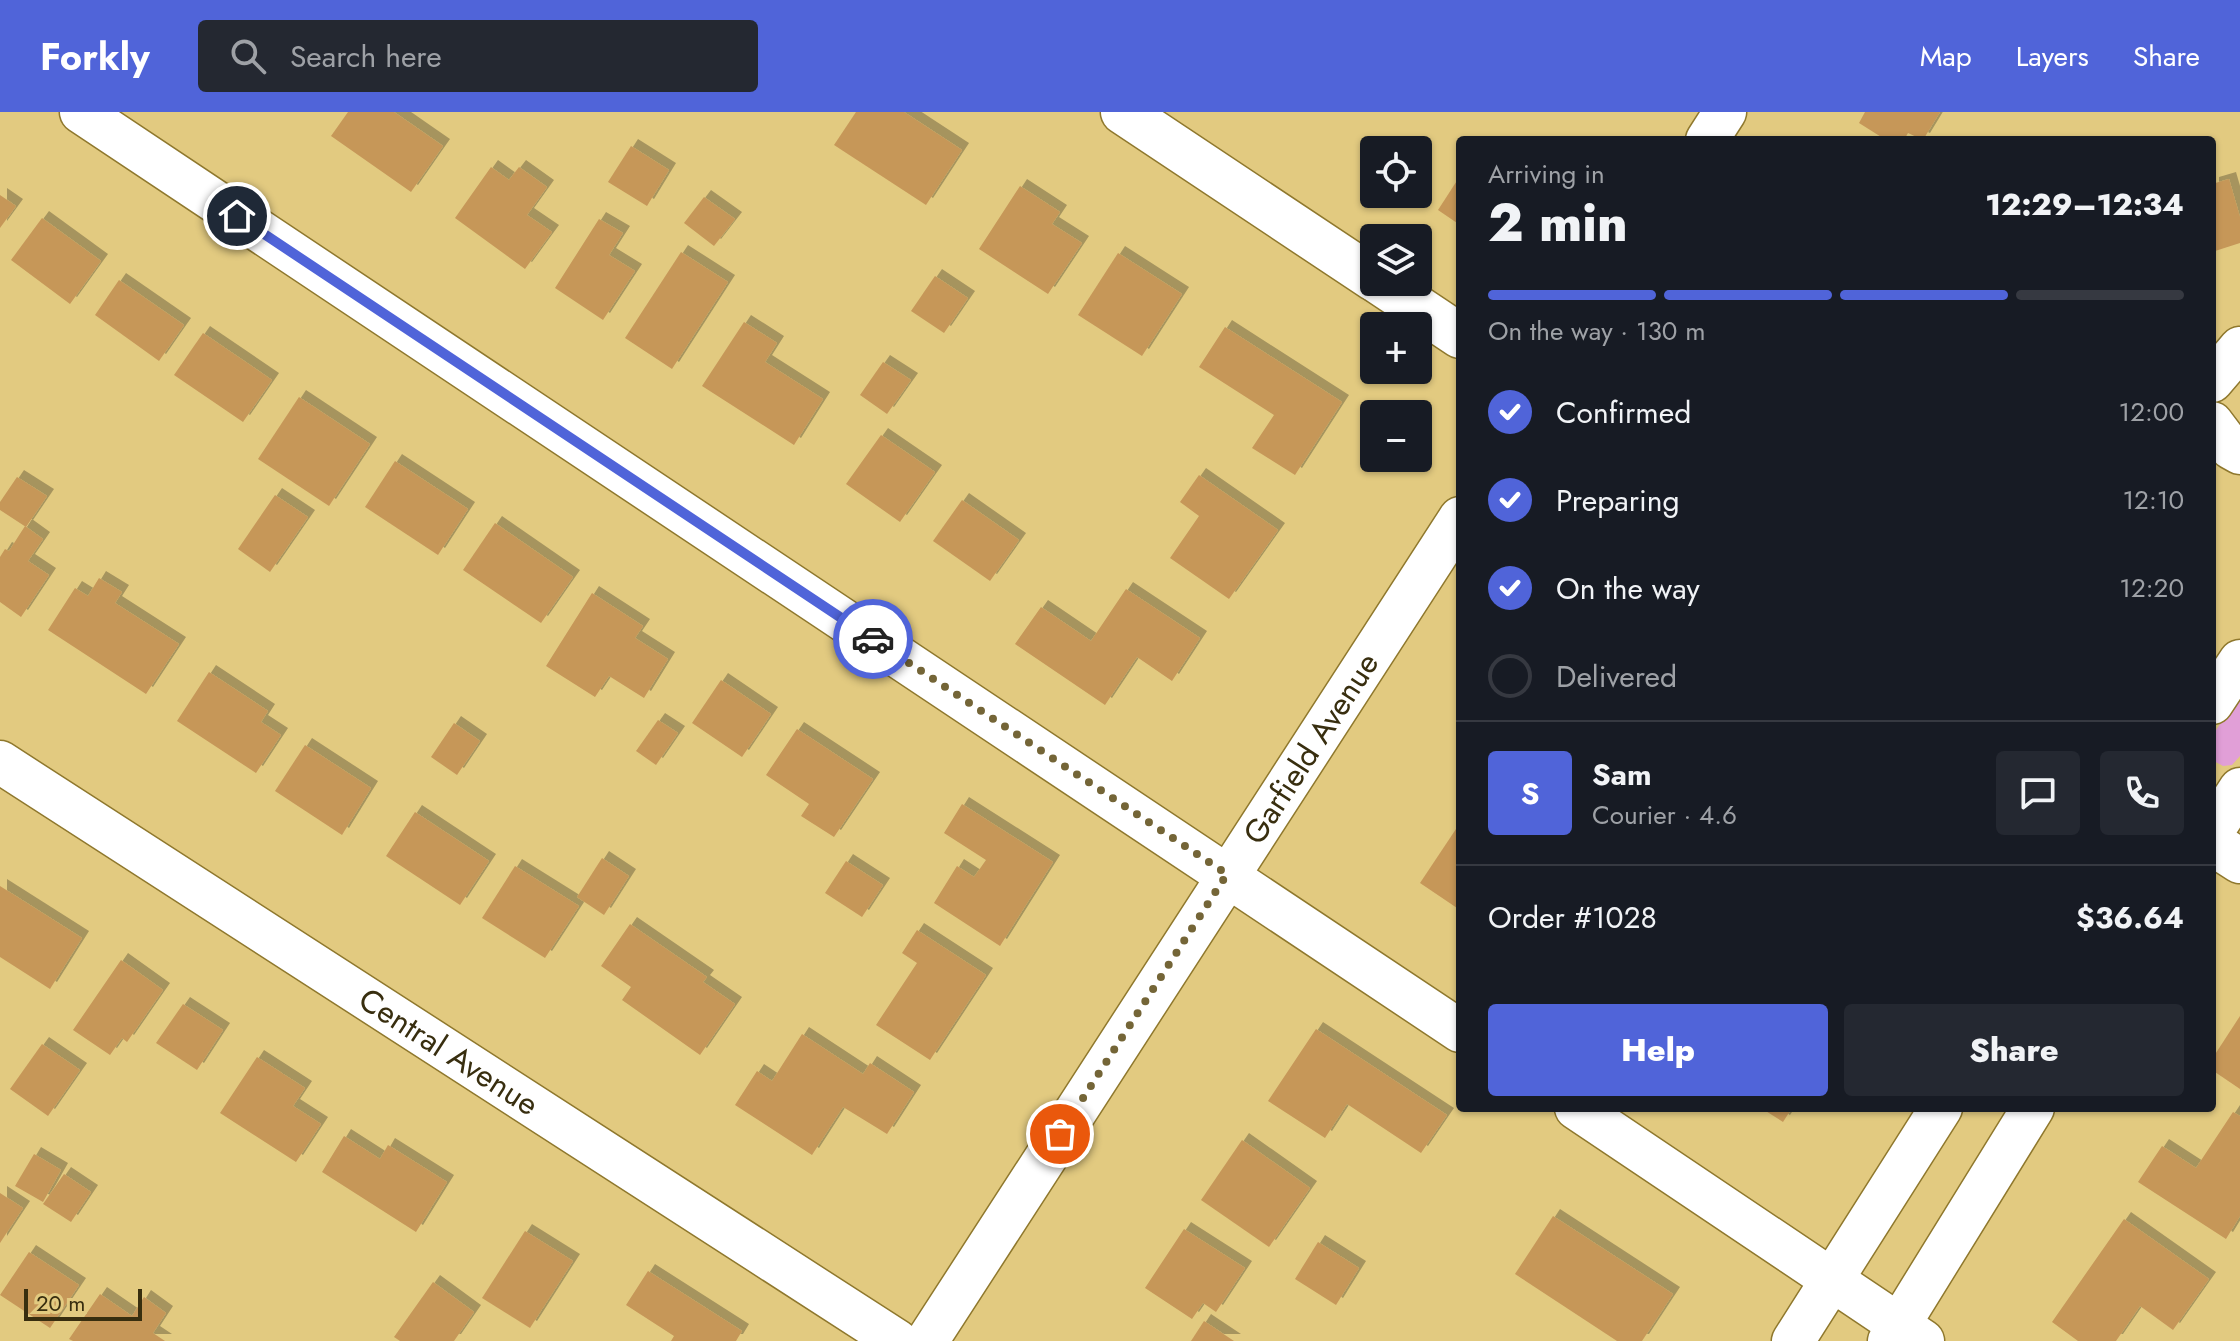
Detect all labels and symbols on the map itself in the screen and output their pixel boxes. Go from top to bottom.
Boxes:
pin [203,182,271,250]
courier [833,599,913,679]
street label: Garfield Avenue [1232,644,1390,853]
street label: Central Avenue [350,976,548,1127]
pin [1026,1100,1094,1168]
scale bar [24,1285,142,1321]

